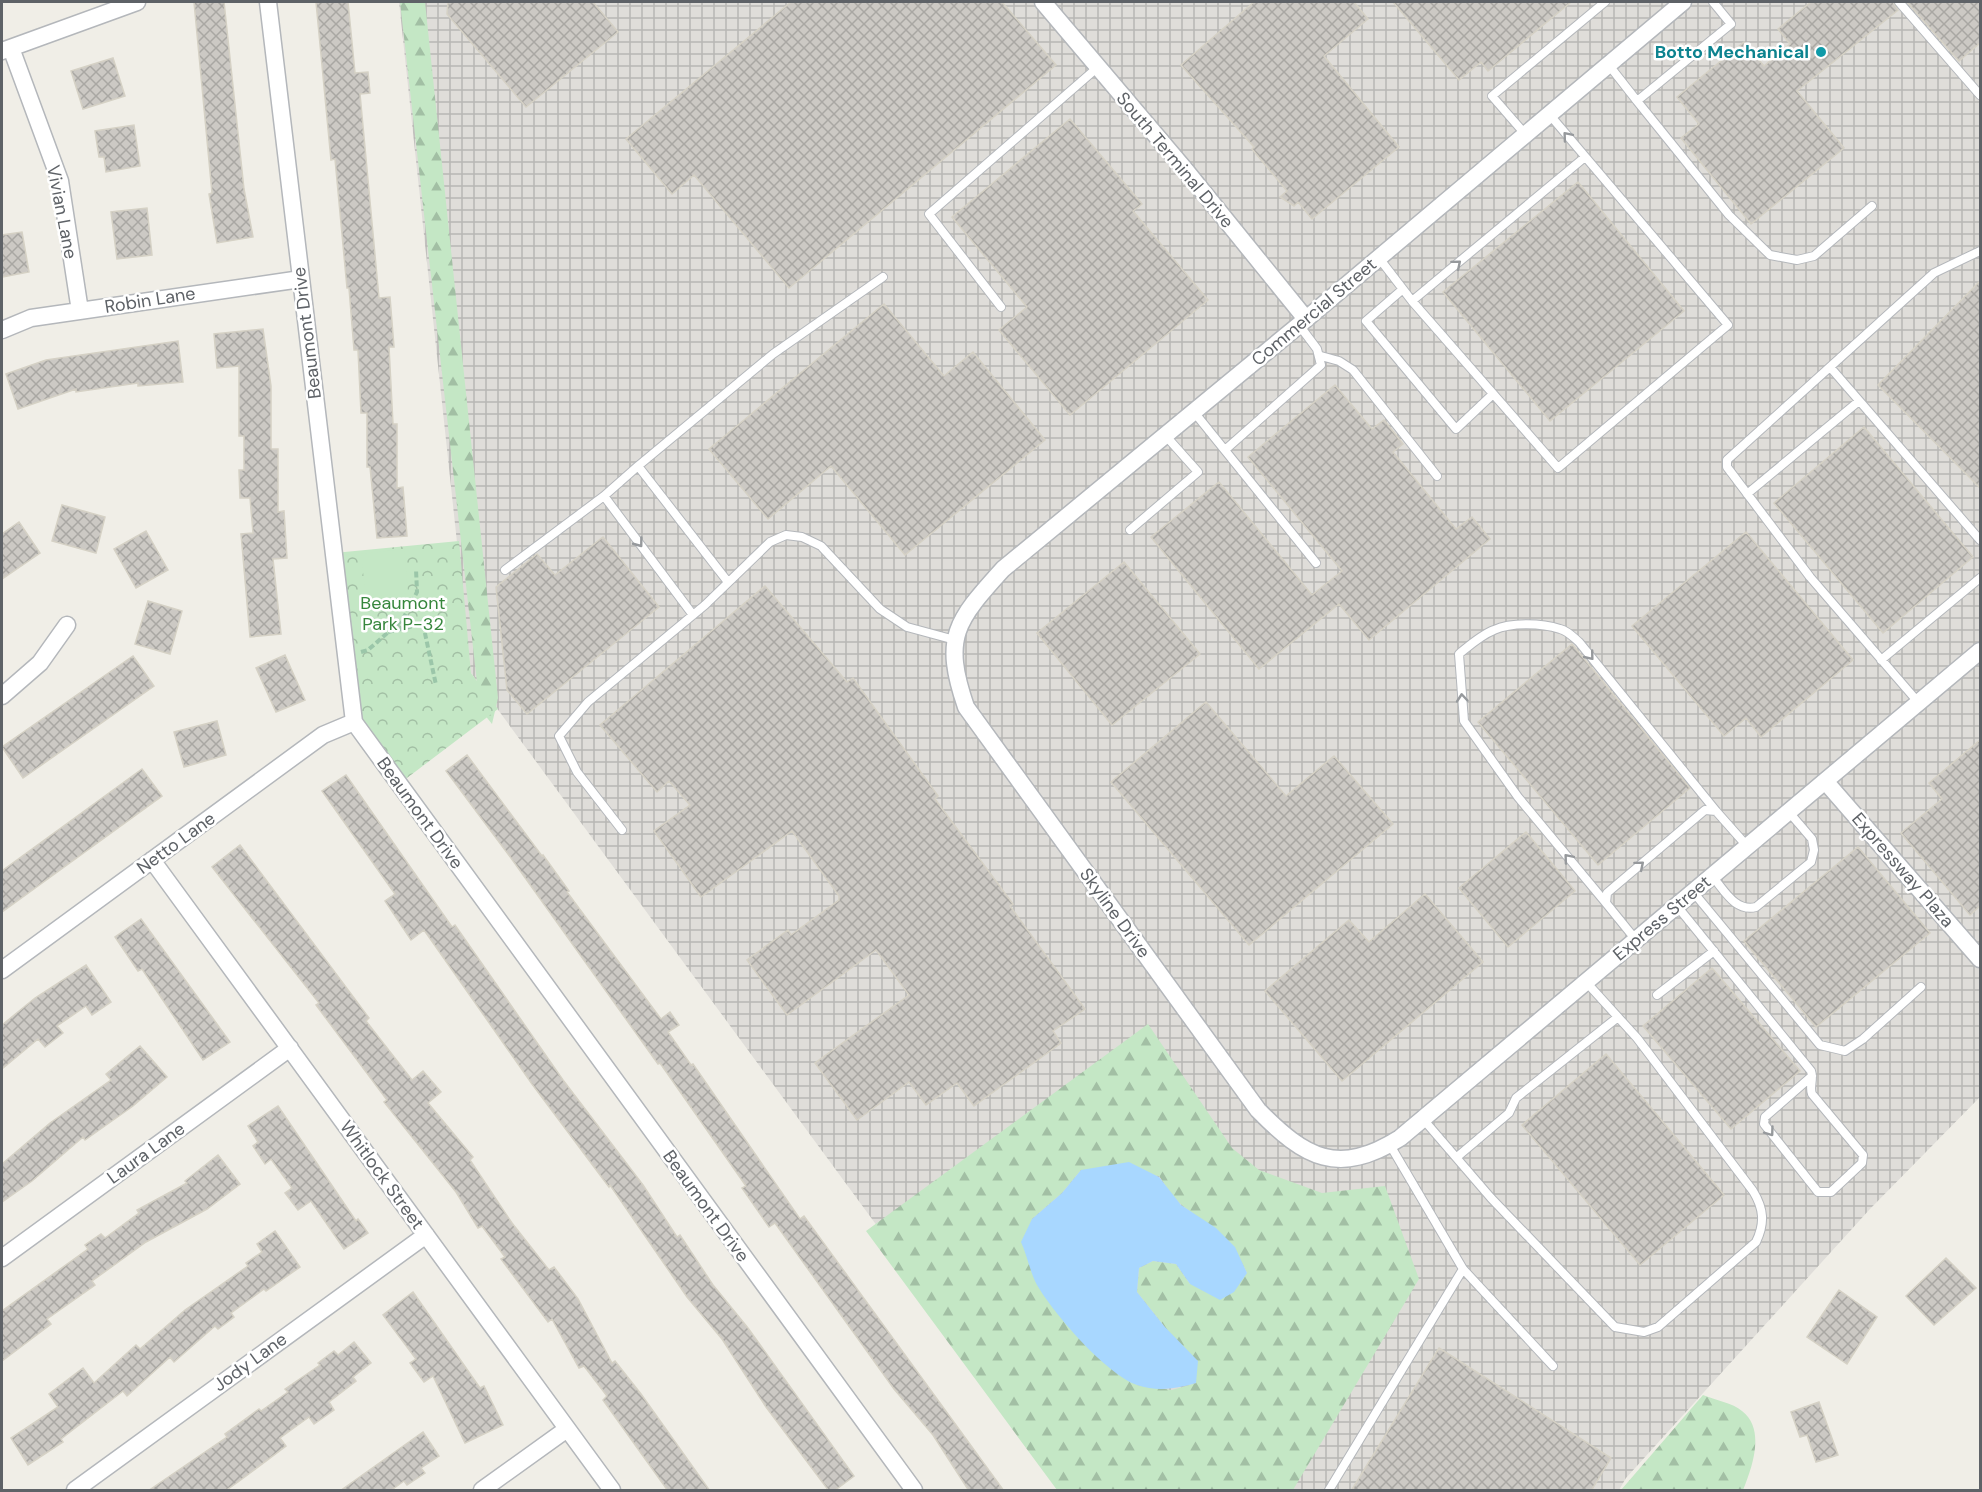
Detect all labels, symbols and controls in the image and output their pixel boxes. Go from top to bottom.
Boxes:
place label: Botto Mechanical [1655,40,1809,64]
marker: Botto Mechanical [1814,45,1828,59]
street label: South Terminal Drive [1111,87,1239,233]
one-way arrow [1563,132,1574,143]
street label: Vivian Lane [41,163,83,261]
street label: Commercial Street [1246,253,1382,371]
one-way arrow [1450,260,1461,271]
street label: Beaumont Drive [287,266,327,400]
street label: Robin Lane [103,281,197,319]
one-way arrow [631,536,642,547]
park label: Beaumont Park P-32 [360,591,446,636]
one-way arrow [1583,649,1594,660]
one-way arrow [1456,694,1469,703]
street label: Beaumont Drive [371,752,469,874]
street label: Netto Lane [132,806,220,880]
street label: Expressway Plaza [1846,808,1960,932]
one-way arrow [1565,854,1576,865]
one-way arrow [1633,861,1644,872]
street label: Skyline Drive [1074,863,1156,963]
street label: Express Street [1608,870,1716,966]
street label: Whitlock Street [334,1116,430,1234]
street label: Laura Lane [102,1117,190,1189]
one-way arrow [1763,1125,1774,1136]
street label: Beaumont Drive [657,1145,755,1267]
street label: Jody Lane [208,1327,292,1397]

